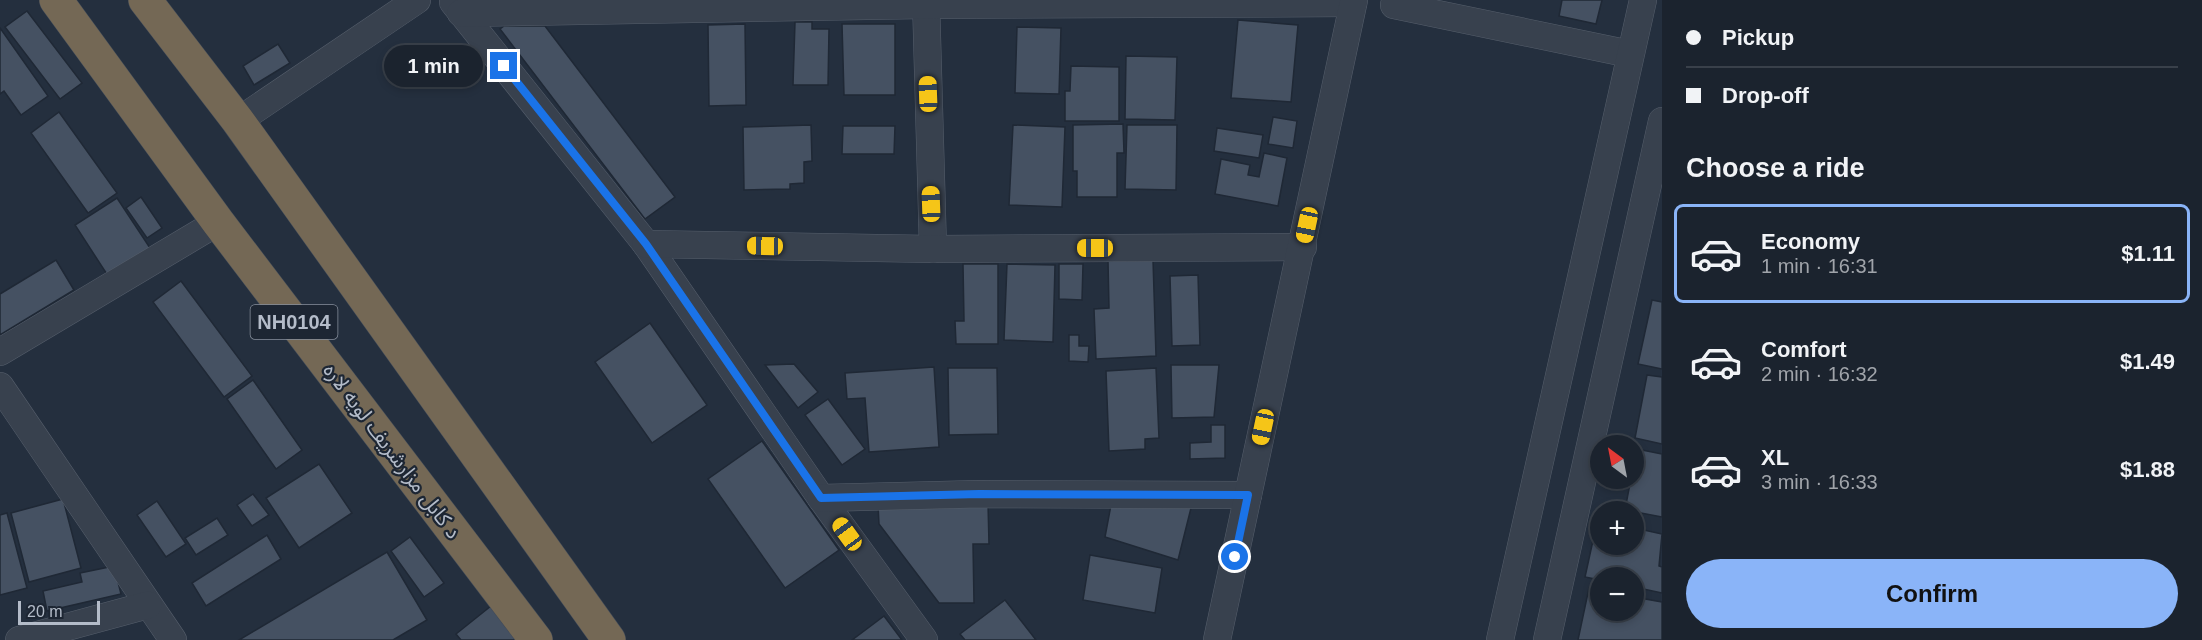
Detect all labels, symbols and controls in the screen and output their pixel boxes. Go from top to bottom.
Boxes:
text: Pickup [1722,25,1794,50]
callout: 1 min [384,45,483,87]
route end [490,52,517,79]
text: 1 min [407,55,460,77]
car [918,76,938,112]
text: Drop-off [1722,83,1809,108]
text: Choose a ride [1686,153,1865,183]
car [921,186,941,222]
car [1294,206,1320,244]
icon: car [1689,227,1743,281]
text: Economy [1761,229,1860,254]
car [747,237,783,255]
car [1077,239,1113,257]
text: $1.11 [2121,241,2175,266]
text: 1 min · 16:31 [1761,255,1878,277]
road number: NH0104 [250,305,338,339]
icon: car [1689,335,1743,389]
text: Comfort [1761,337,1847,362]
text: $1.49 [2120,349,2175,374]
street label: د کابل مزارشریف لویه لاره [318,359,466,543]
text: 2 min · 16:32 [1761,363,1878,385]
car [1250,408,1276,446]
north arrow [1590,435,1644,489]
map controls [1590,435,1644,621]
icon: car [1689,443,1743,497]
text: XL [1761,445,1789,470]
text: $1.88 [2120,457,2175,482]
text: 3 min · 16:33 [1761,471,1878,493]
button: + [1590,501,1644,555]
car [829,514,865,554]
route start [1221,543,1248,570]
button: Confirm [1686,559,2178,628]
button: − [1590,567,1644,621]
scale bar [18,598,100,626]
text: 20 m [27,603,63,620]

